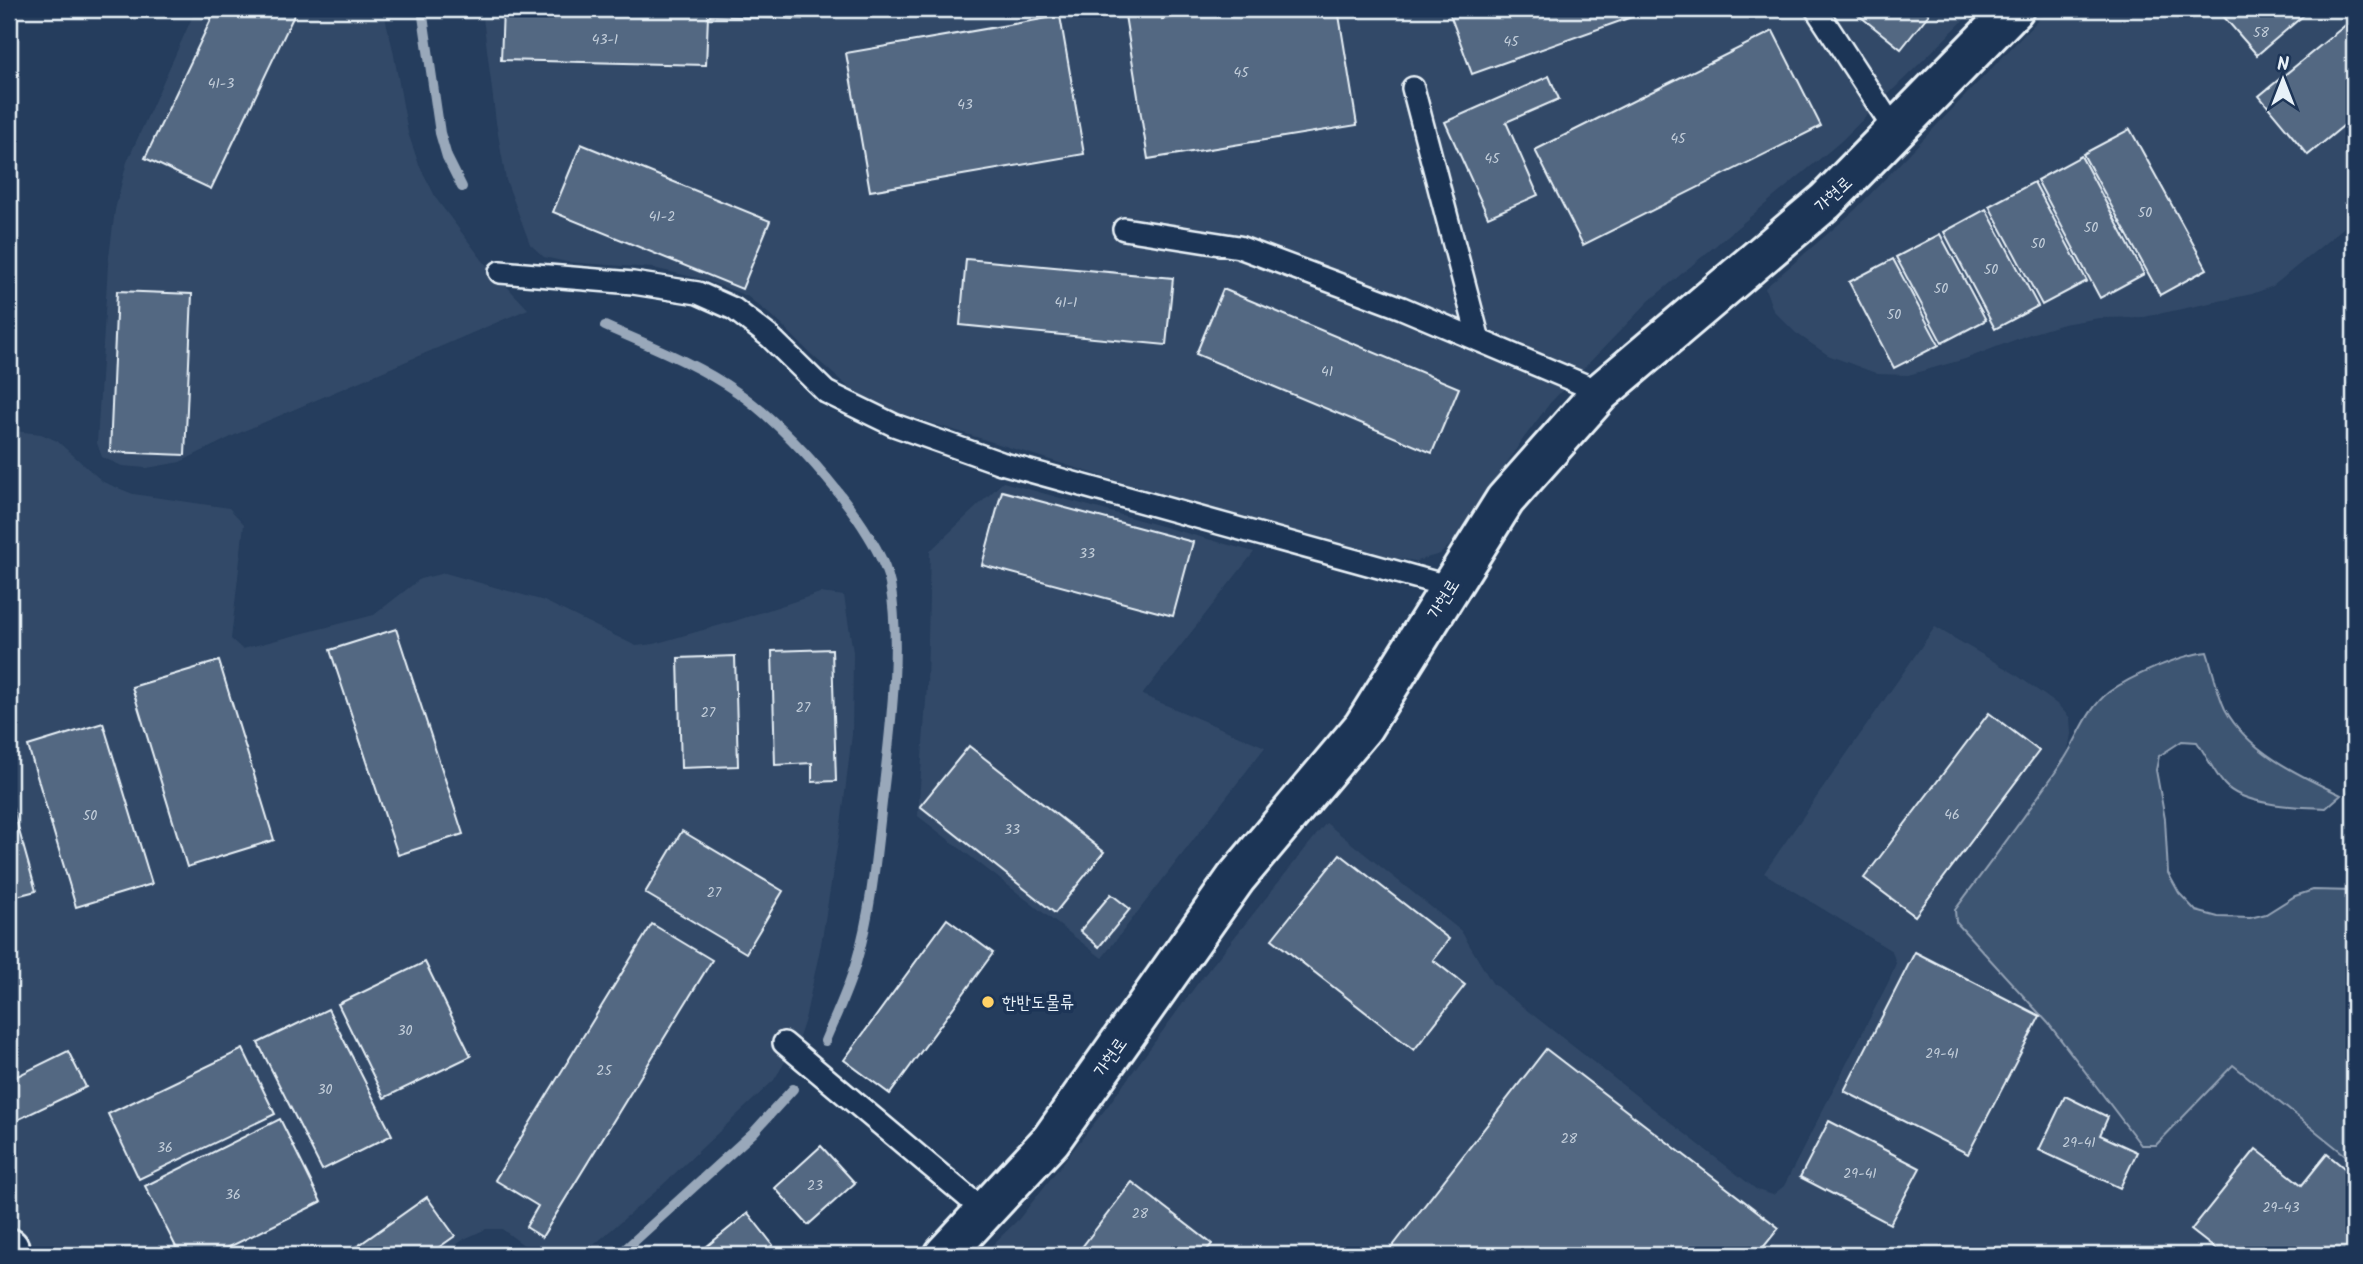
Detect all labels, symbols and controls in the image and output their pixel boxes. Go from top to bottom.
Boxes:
house number: 58 [2253,22,2270,44]
house number: 43-1 [592,29,618,51]
house number: 45 [1503,31,1520,53]
north arrow [2248,46,2318,116]
text: N [2277,50,2289,80]
house number: 45 [1233,62,1250,84]
house number: 41-3 [208,73,234,95]
house number: 43 [957,94,973,116]
house number: 45 [1670,128,1687,150]
house number: 45 [1484,148,1501,170]
street label: 가현로 [1808,170,1860,221]
house number: 50 [2138,202,2152,224]
house number: 41-2 [649,206,675,228]
house number: 50 [2084,217,2098,239]
house number: 50 [2031,233,2045,255]
house number: 50 [1984,259,1998,281]
house number: 50 [1934,278,1948,300]
house number: 41-1 [1055,292,1077,314]
house number: 50 [1887,304,1901,326]
house number: 41 [1321,361,1333,383]
house number: 33 [1079,543,1095,565]
street label: 가현로 [1420,574,1468,626]
house number: 27 [796,697,811,719]
house number: 27 [701,702,716,724]
house number: 46 [1944,804,1960,826]
house number: 50 [83,805,97,827]
house number: 33 [1004,819,1020,841]
house number: 27 [707,882,722,904]
place label: 한반도물류 [1002,989,1074,1018]
marker: 한반도물류 [980,994,996,1010]
house number: 30 [398,1020,413,1042]
street label: 가현로 [1087,1032,1136,1084]
house number: 29-41 [1925,1043,1959,1065]
house number: 25 [596,1060,613,1082]
house number: 30 [318,1079,333,1101]
house number: 28 [1561,1128,1578,1150]
house number: 29-41 [2062,1132,2096,1154]
house number: 36 [157,1137,173,1159]
house number: 29-41 [1843,1163,1877,1185]
house number: 23 [807,1175,823,1197]
house number: 36 [225,1184,241,1206]
house number: 29-43 [2262,1197,2300,1219]
house number: 28 [1132,1203,1149,1225]

